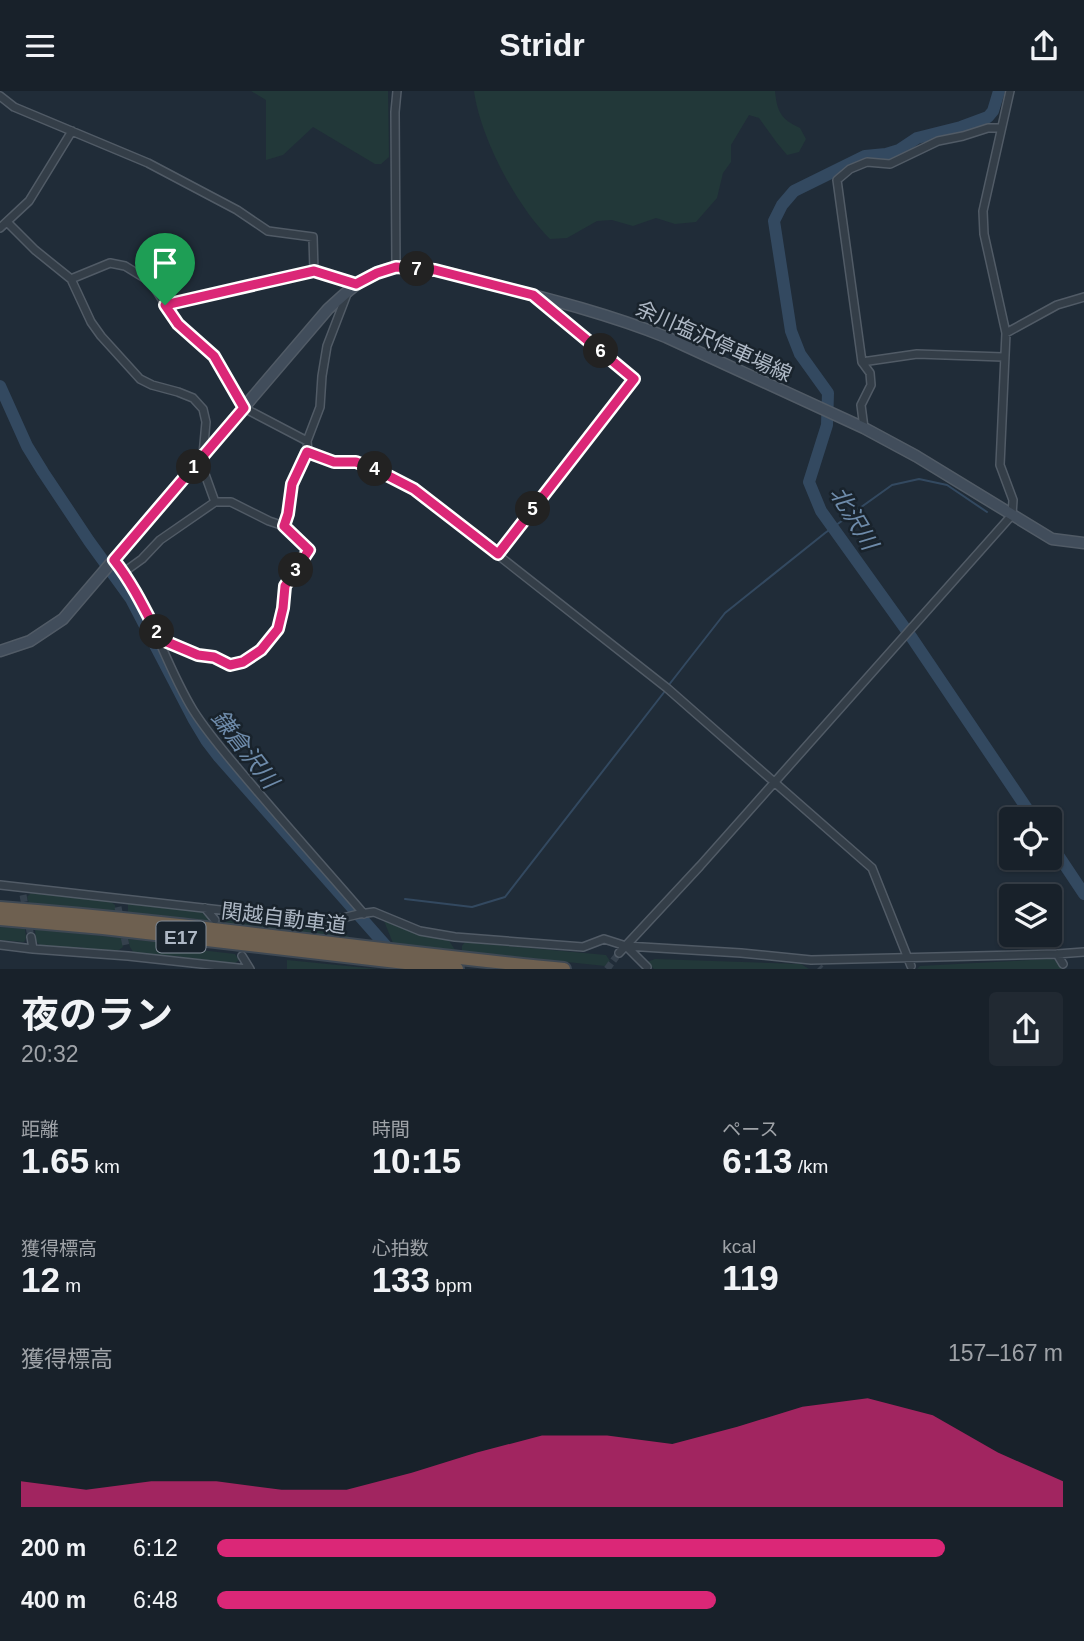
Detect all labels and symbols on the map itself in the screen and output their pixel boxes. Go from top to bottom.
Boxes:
pin [135,233,195,305]
pin: 7 [400,251,434,287]
street label: 余川塩沢停車場線 [633,296,795,386]
pin: 6 [584,334,618,369]
pin: 1 [176,449,212,485]
pin: 4 [358,451,392,487]
water label: 北沢川 [825,482,884,557]
pin: 5 [516,491,550,527]
pin: 3 [278,553,314,587]
pin: 2 [140,615,174,649]
water label: 鎌倉沢川 [206,705,285,796]
street label: 関越自動車道 [220,899,348,937]
road number: E17 [156,922,206,953]

